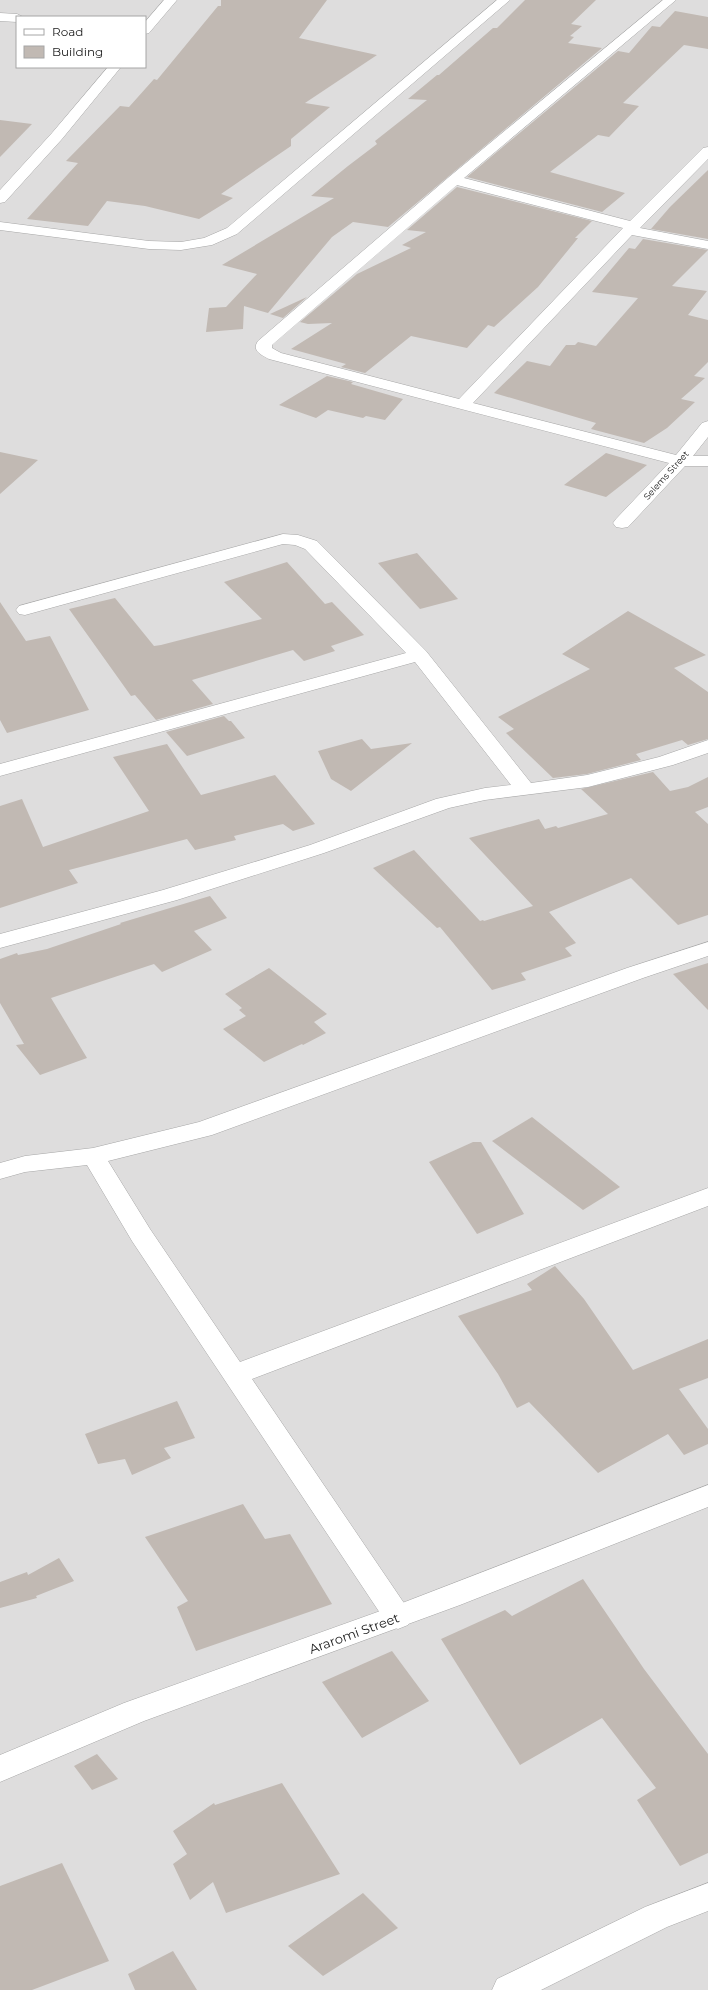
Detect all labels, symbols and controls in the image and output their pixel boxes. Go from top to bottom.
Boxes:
legend [16,16,146,68]
text: Road [52,24,83,39]
text: Building [52,44,103,59]
street label: Selems Street [641,448,691,502]
street label: Araromi Street [307,1609,401,1657]

